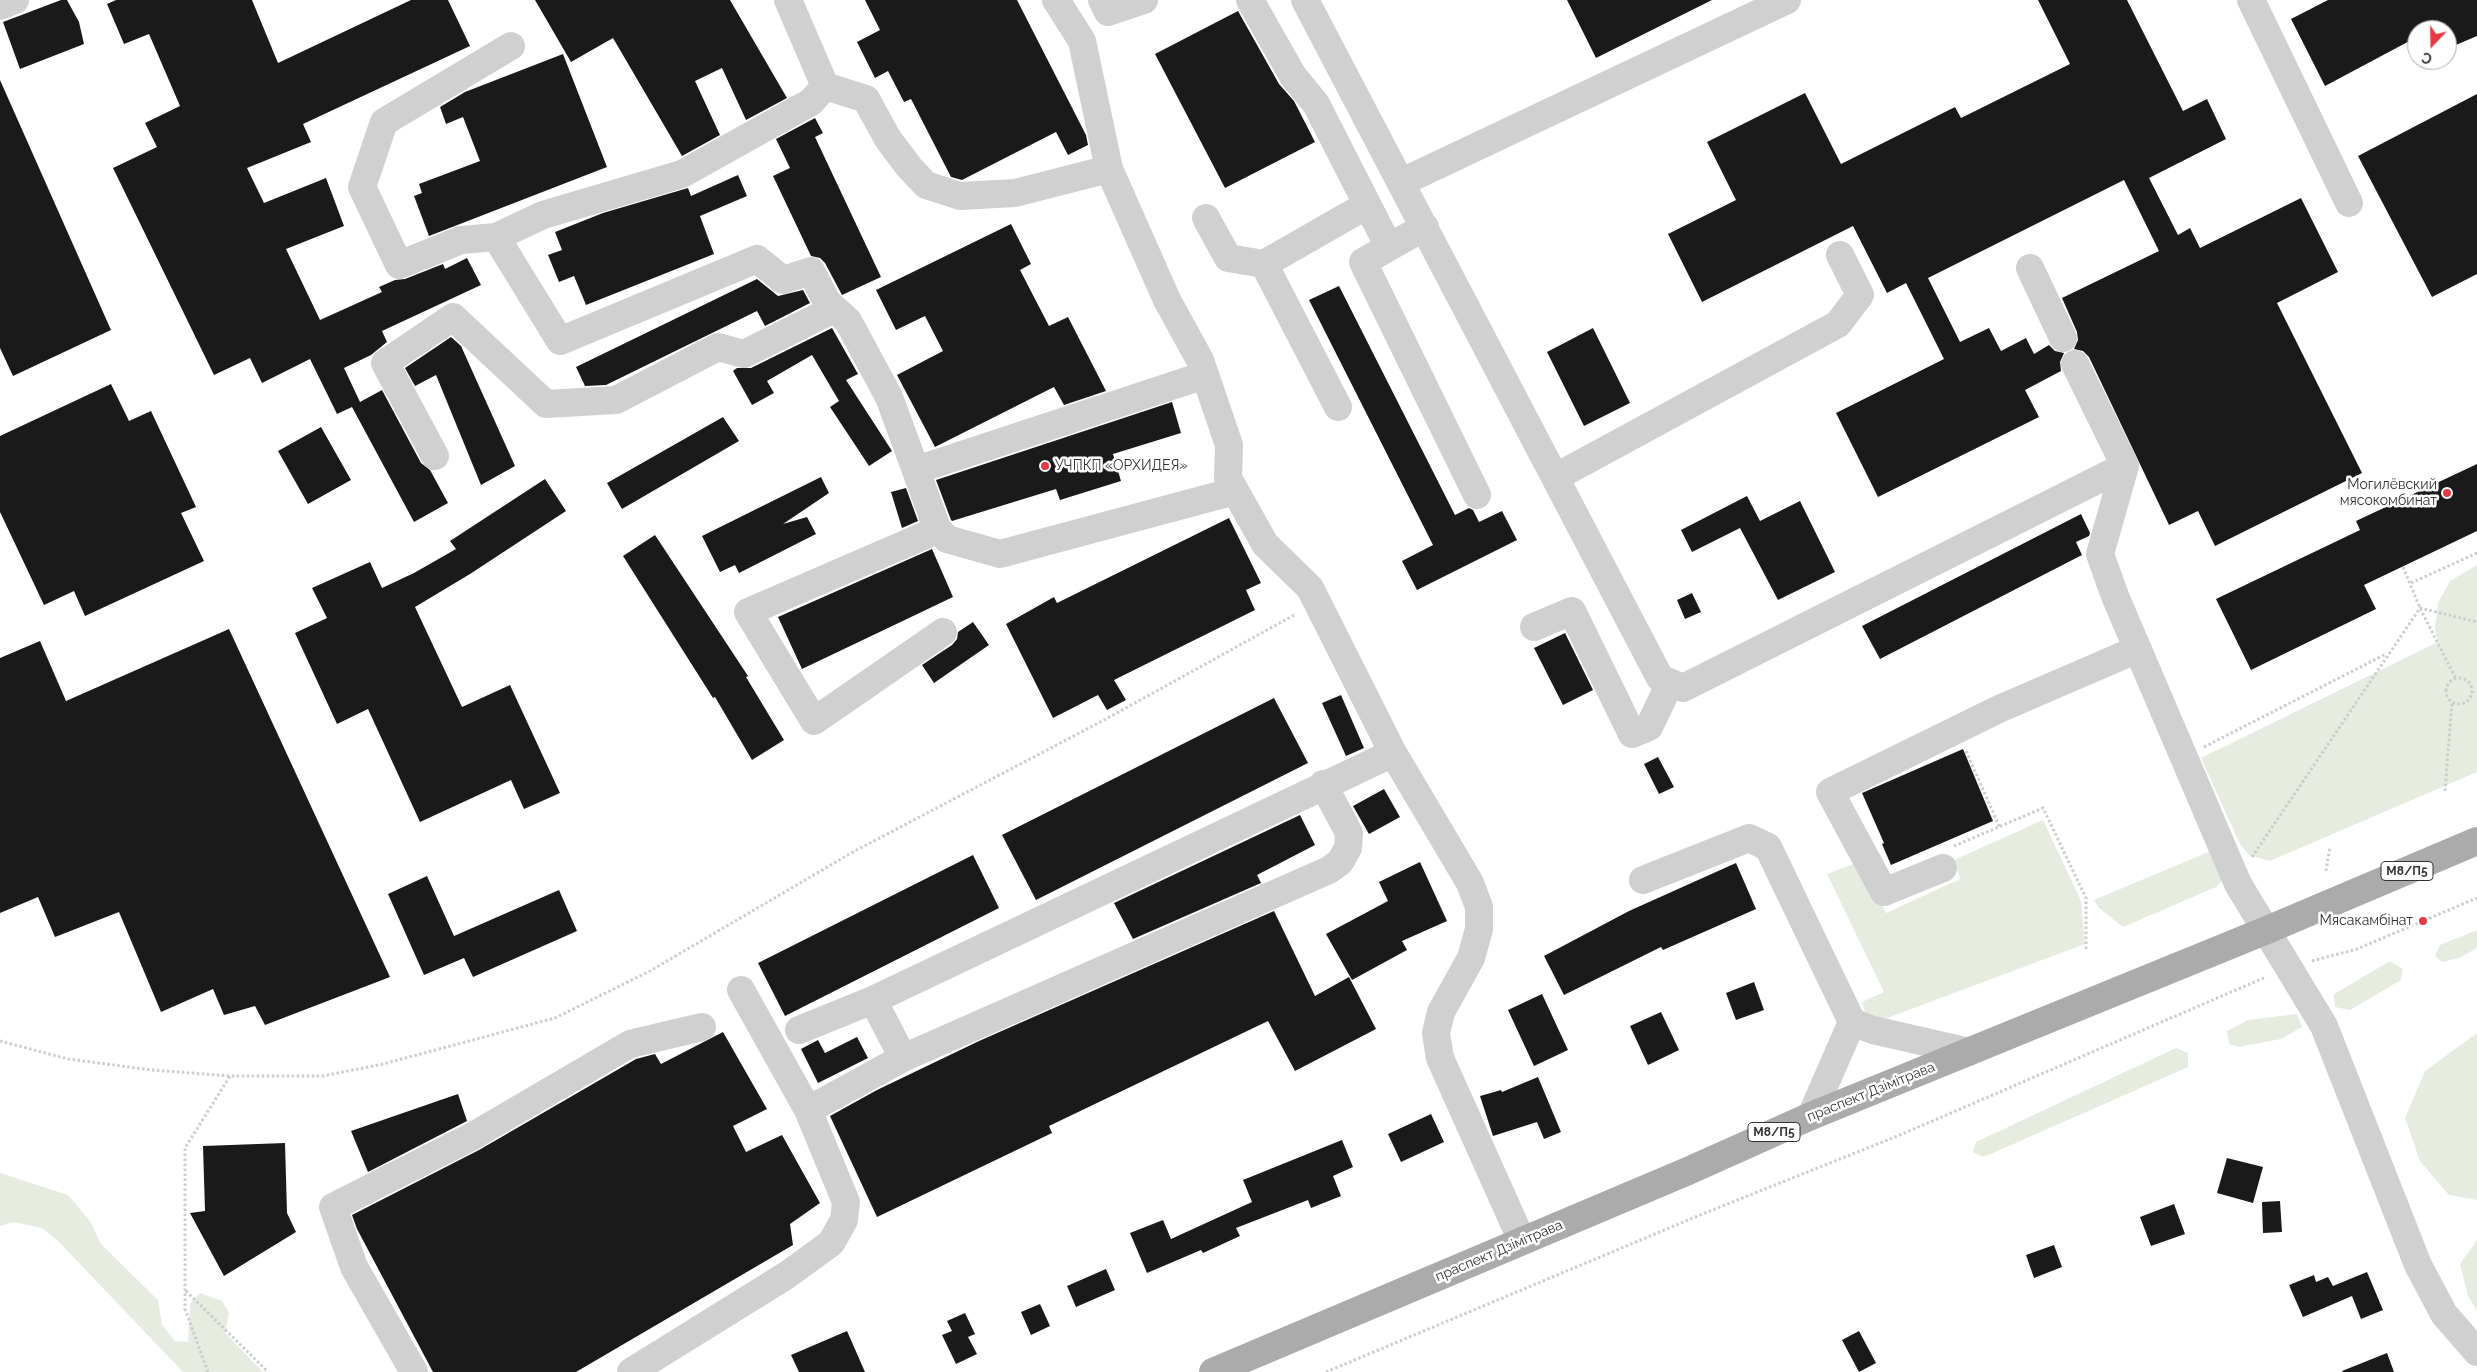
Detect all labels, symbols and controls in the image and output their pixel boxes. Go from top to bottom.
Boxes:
north arrow [2407,20,2457,70]
text: С [2420,49,2434,67]
place label: УЧПКП «ОРХИДЕЯ» [1055,458,1188,474]
marker: УЧПКП «ОРХИДЕЯ» [1039,460,1051,472]
place label: Могилёвский мясокомбинат [2340,477,2437,510]
marker: Могилёвский мясокомбинат [2441,487,2453,499]
road number: М8/П5 [2381,861,2433,880]
place label: Мясакамбінат [2320,913,2413,929]
marker: Мясакамбінат [2417,915,2429,927]
street label: праспект Дзімітрава [1805,1059,1937,1125]
road number: М8/П5 [1748,1122,1800,1142]
street label: праспект Дзімітрава [1433,1217,1565,1285]

